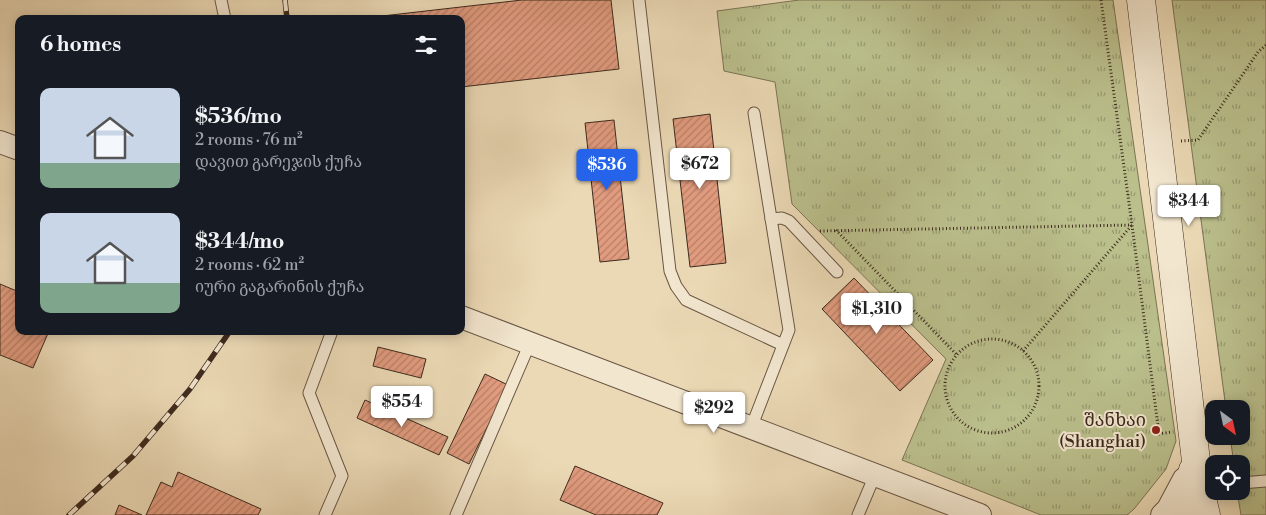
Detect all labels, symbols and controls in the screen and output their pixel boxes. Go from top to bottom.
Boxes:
icon: filters [412,31,440,59]
text: 6 homes [40,32,121,58]
text: $536/mo [195,104,282,130]
icon: home [80,108,140,168]
text: 2 rooms · 76 m² [195,130,303,150]
pin: $536 [577,148,637,191]
pin: $672 [670,148,730,190]
text: დავით გარეჯის ქუჩა [195,152,362,172]
text: $672 [681,154,719,174]
text: $536 [587,155,627,175]
pin: $344 [1159,184,1219,227]
text: $344 [1168,191,1210,211]
text: $344/mo [195,229,284,255]
icon: home [80,233,140,293]
text: 2 rooms · 62 m² [195,255,304,275]
text: იური გაგარინის ქუჩა [195,277,364,297]
pin: $1,310 [836,292,918,335]
text: $1,310 [852,299,902,319]
pin: $554 [372,386,432,428]
text: $554 [382,392,422,412]
pin: $292 [684,392,744,434]
text: $292 [694,398,734,418]
north arrow [1205,400,1250,445]
map controls [1205,400,1250,500]
place label: შანხაი (Shanghai) [1059,409,1146,453]
marker: შანხაი (Shanghai) [1150,424,1162,436]
button: locate [1205,455,1250,500]

